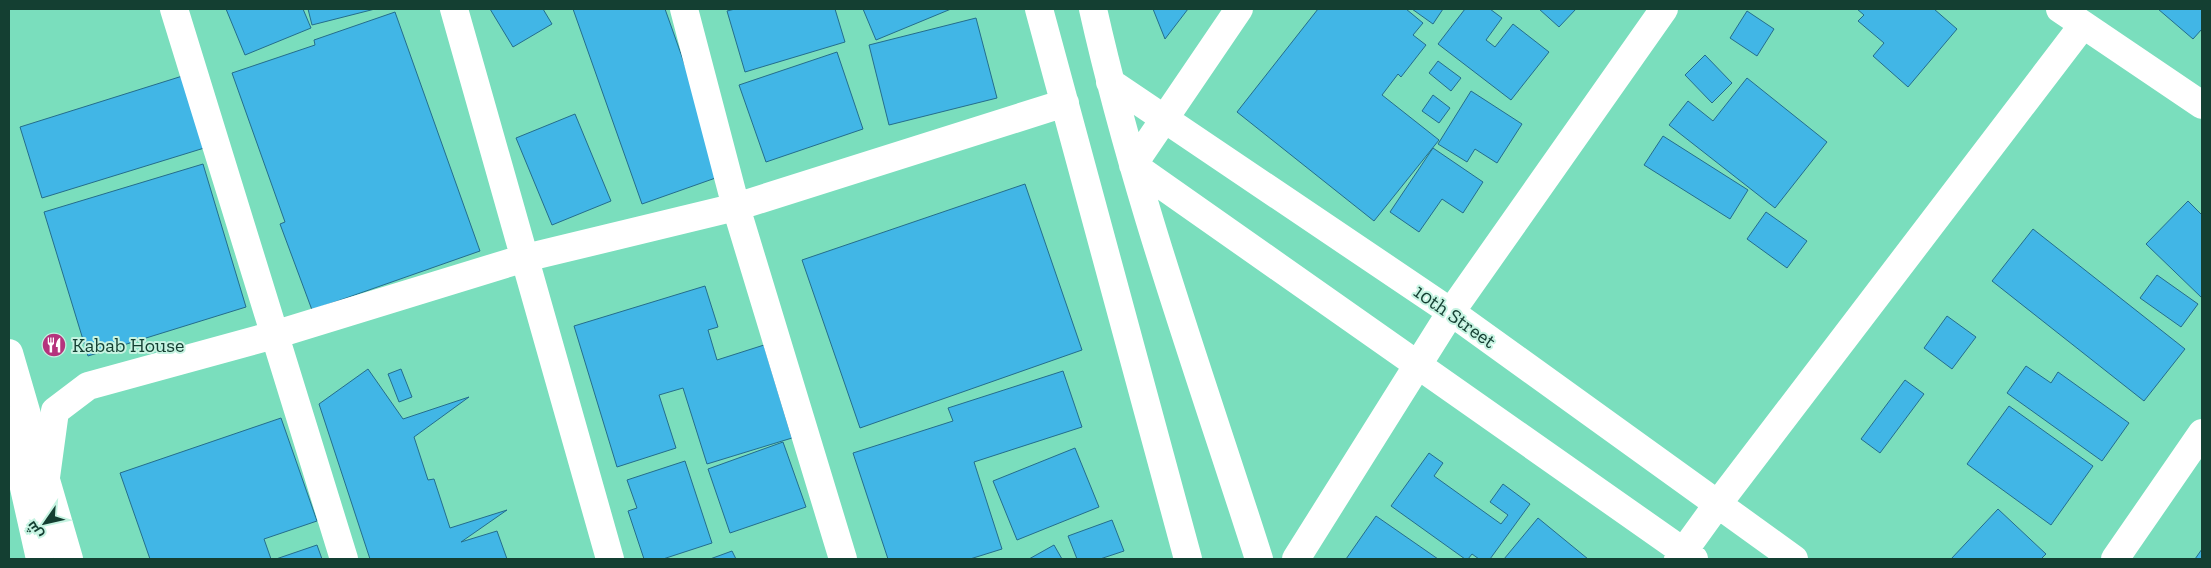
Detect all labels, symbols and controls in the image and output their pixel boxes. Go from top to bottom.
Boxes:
street label: 10th Street [1409,279,1501,353]
restaurant icon: Kabab House [41,332,67,358]
place label: Kabab House [72,333,184,357]
north arrow [20,498,70,548]
text: ش [23,518,47,542]

